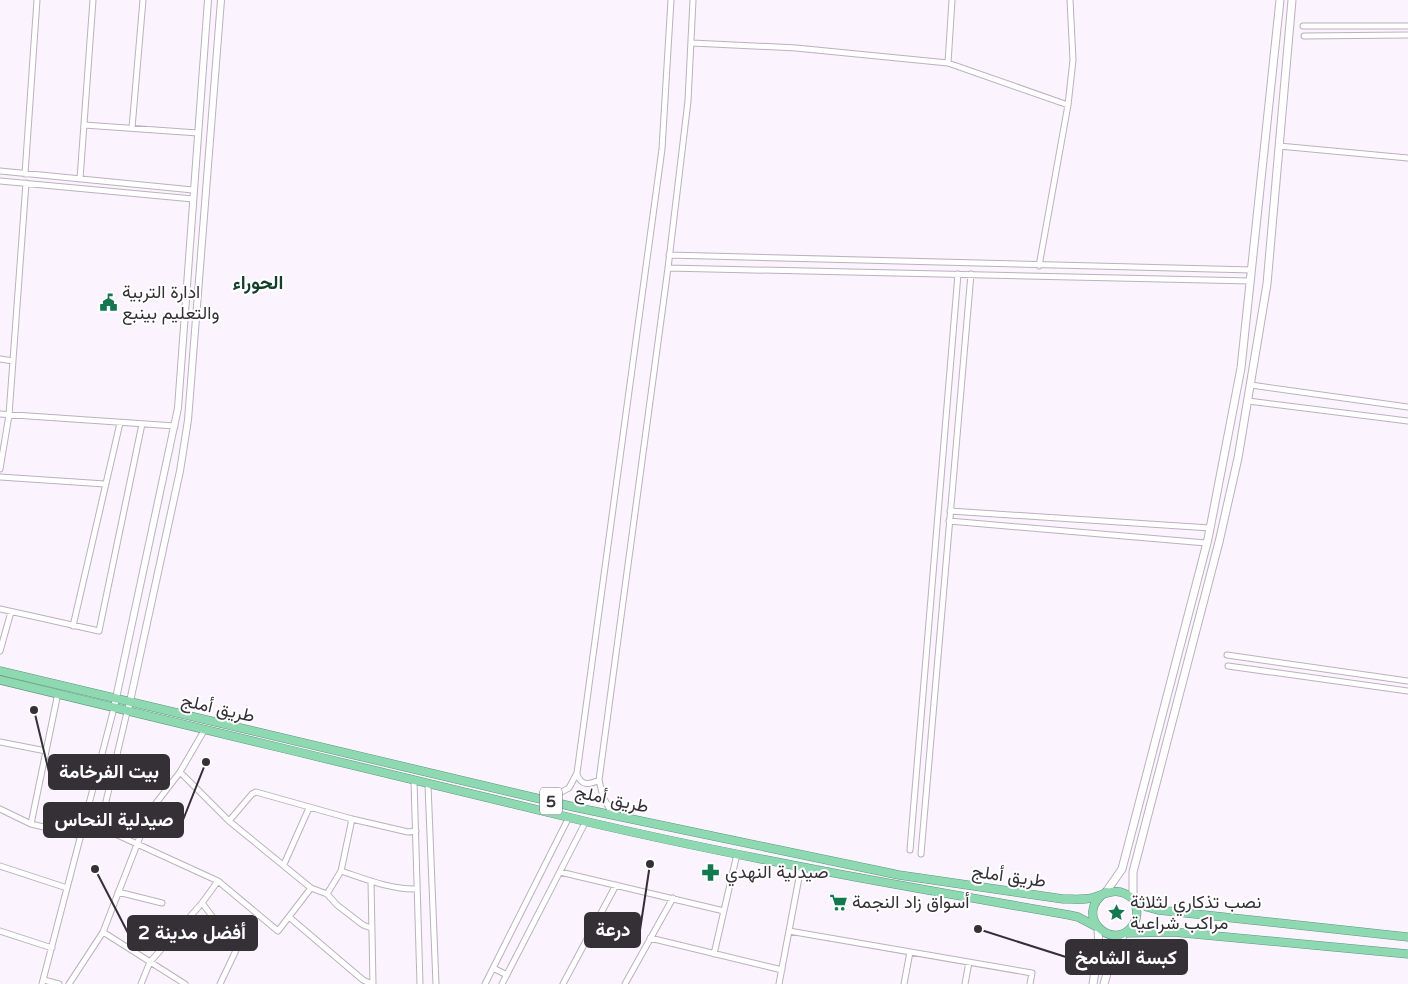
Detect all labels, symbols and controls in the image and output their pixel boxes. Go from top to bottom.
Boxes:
district label: الحوراء [233,272,283,295]
place label: ادارة التربية والتعليم بينبع [122,281,219,325]
public building icon: ادارة التربية والتعليم بينبع [98,292,118,312]
street label: طريق أملج [179,689,257,728]
callout: بيت الفرخامة [49,755,169,789]
text: بيت الفرخامة [59,761,159,784]
street label: طريق أملج [573,780,651,819]
road number: 5 [540,788,562,814]
callout: صيدلية النحاس [44,803,183,837]
text: صيدلية النحاس [55,809,174,831]
street label: طريق أملج [970,860,1048,893]
place label: صيدلية النهدي [725,861,829,887]
pharmacy icon: صيدلية النهدي [701,862,721,882]
place label: أسواق زاد النجمة [852,891,969,913]
place label: نصب تذكاري لثلاثة مراكب شراعية [1130,891,1261,934]
supermarket icon: أسواق زاد النجمة [828,892,848,912]
place icon: نصب تذكاري لثلاثة مراكب شراعية [1106,902,1126,922]
callout: درعة [585,913,640,947]
callout: 2 أفضل مدينة [128,916,257,950]
text: درعة [595,919,631,942]
text: 2 أفضل مدينة [138,922,246,944]
callout: كبسة الشامخ [1066,940,1187,974]
text: كبسة الشامخ [1075,947,1177,971]

